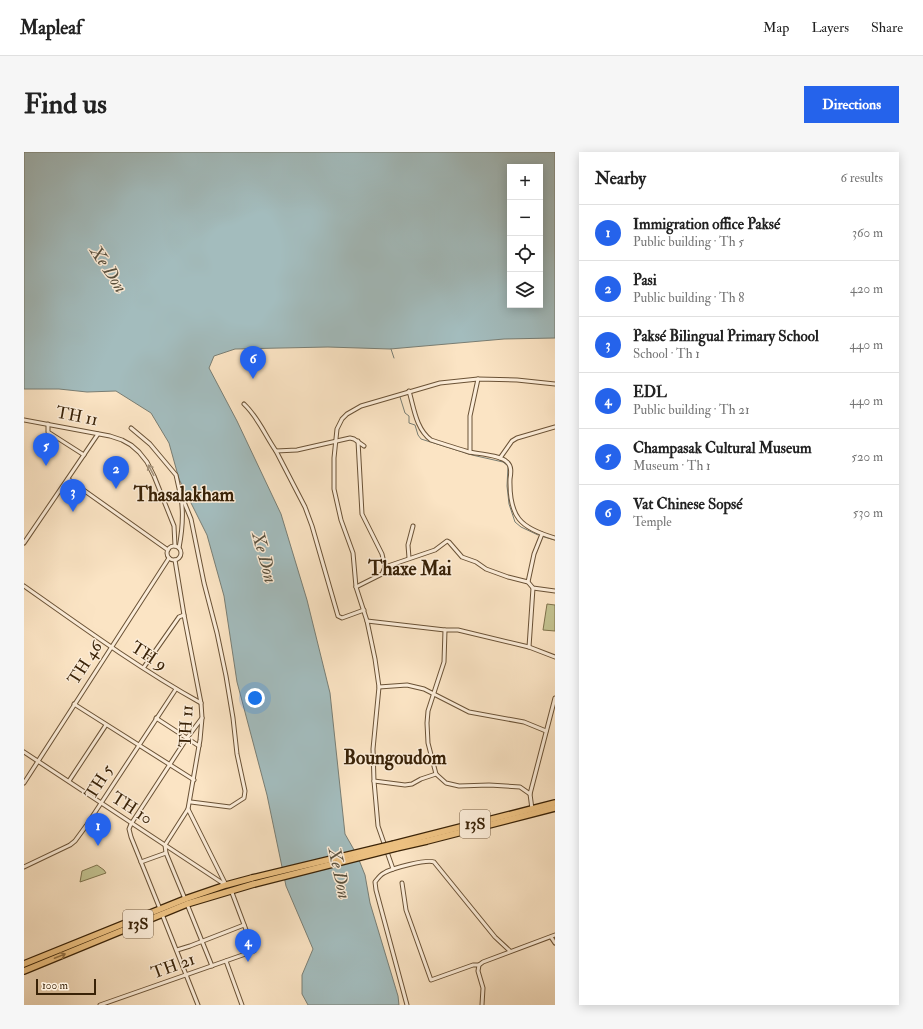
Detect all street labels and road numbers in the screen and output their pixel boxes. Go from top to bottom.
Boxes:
street label: TH 11 [54,402,100,430]
street label: TH 46 [63,636,108,689]
street label: TH 9 [127,637,171,675]
street label: TH 11 [174,704,198,748]
street label: TH 5 [80,760,118,803]
street label: TH 10 [107,787,157,829]
road number: 13S [460,810,490,838]
road number: 13S [123,910,153,938]
street label: TH 21 [148,948,198,984]

